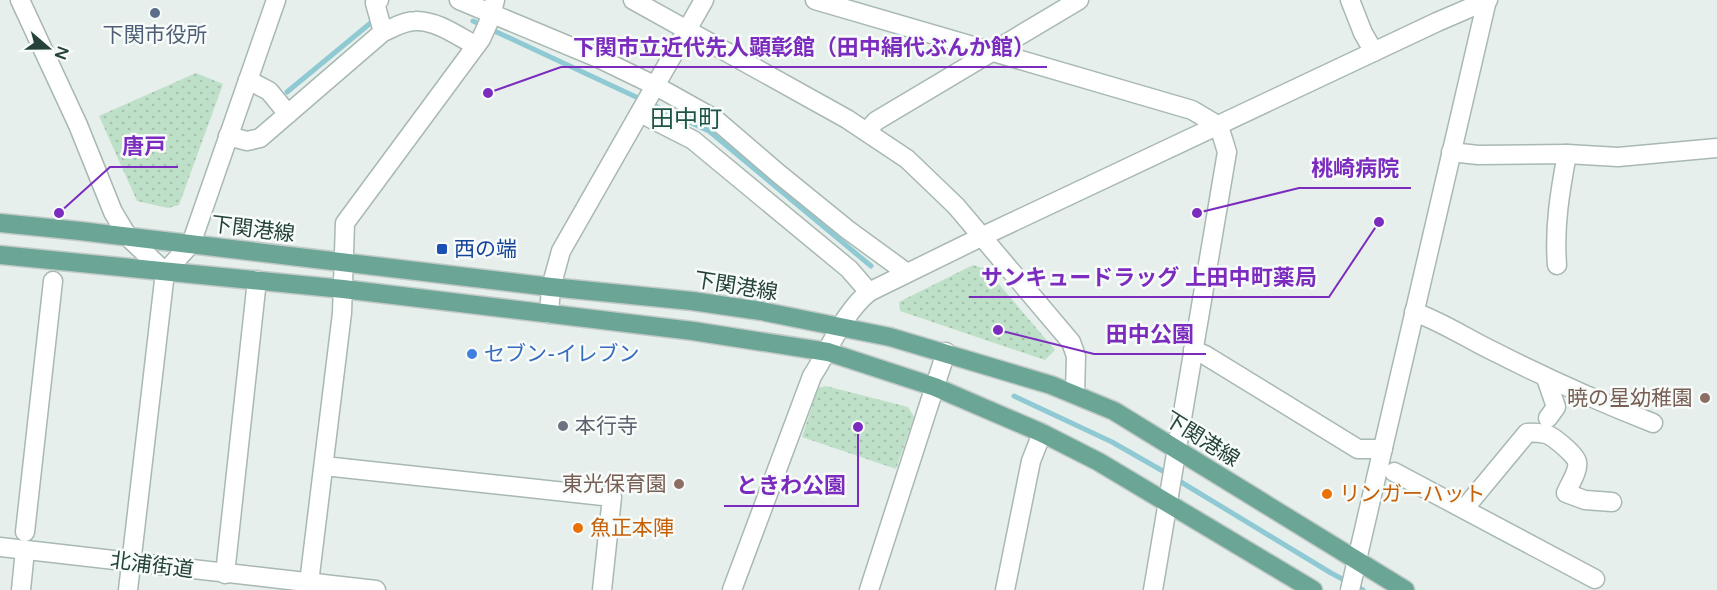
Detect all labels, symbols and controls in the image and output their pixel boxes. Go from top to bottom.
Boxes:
marker: 下関市役所 [148,6,162,20]
north arrow [18,18,78,78]
place label: 下関市役所 [103,23,208,48]
callout: 下関市立近代先人顕彰館（田中絹代ぶんか館） [561,27,1047,67]
text: 下関市立近代先人顕彰館（田中絹代ぶんか館） [573,35,1035,61]
text: N [50,43,73,62]
district label: 田中町 [650,105,722,134]
callout: 唐戸 [110,127,178,167]
text: 唐戸 [122,134,166,160]
callout: 桃崎病院 [1299,148,1411,188]
text: 桃崎病院 [1311,156,1399,182]
street label: 下関港線 [210,212,296,247]
place label: 西の端 [454,237,517,262]
marker: 西の端 [435,242,449,256]
callout: サンキュードラッグ 上田中町薬局 [969,257,1329,297]
text: サンキュードラッグ 上田中町薬局 [981,265,1317,291]
street label: 下関港線 [692,268,779,305]
callout: 田中公園 [1094,314,1206,354]
text: 田中公園 [1106,322,1194,348]
place label: セブン-イレブン [484,342,640,367]
marker: セブン-イレブン [465,347,479,361]
place label: 暁の星幼稚園 [1567,386,1693,411]
marker: 暁の星幼稚園 [1698,391,1712,405]
street label: 下関港線 [1159,407,1244,472]
place label: 本行寺 [575,414,638,439]
marker: 本行寺 [556,419,570,433]
callout: ときわ公園 [724,466,858,506]
place label: 東光保育園 [562,472,667,497]
text: ときわ公園 [736,473,846,499]
marker: 東光保育園 [672,477,686,491]
place label: リンガーハット [1339,482,1486,507]
marker: リンガーハット [1320,487,1334,501]
place label: 魚正本陣 [590,516,674,541]
marker: 魚正本陣 [571,521,585,535]
street label: 北浦街道 [109,548,195,583]

